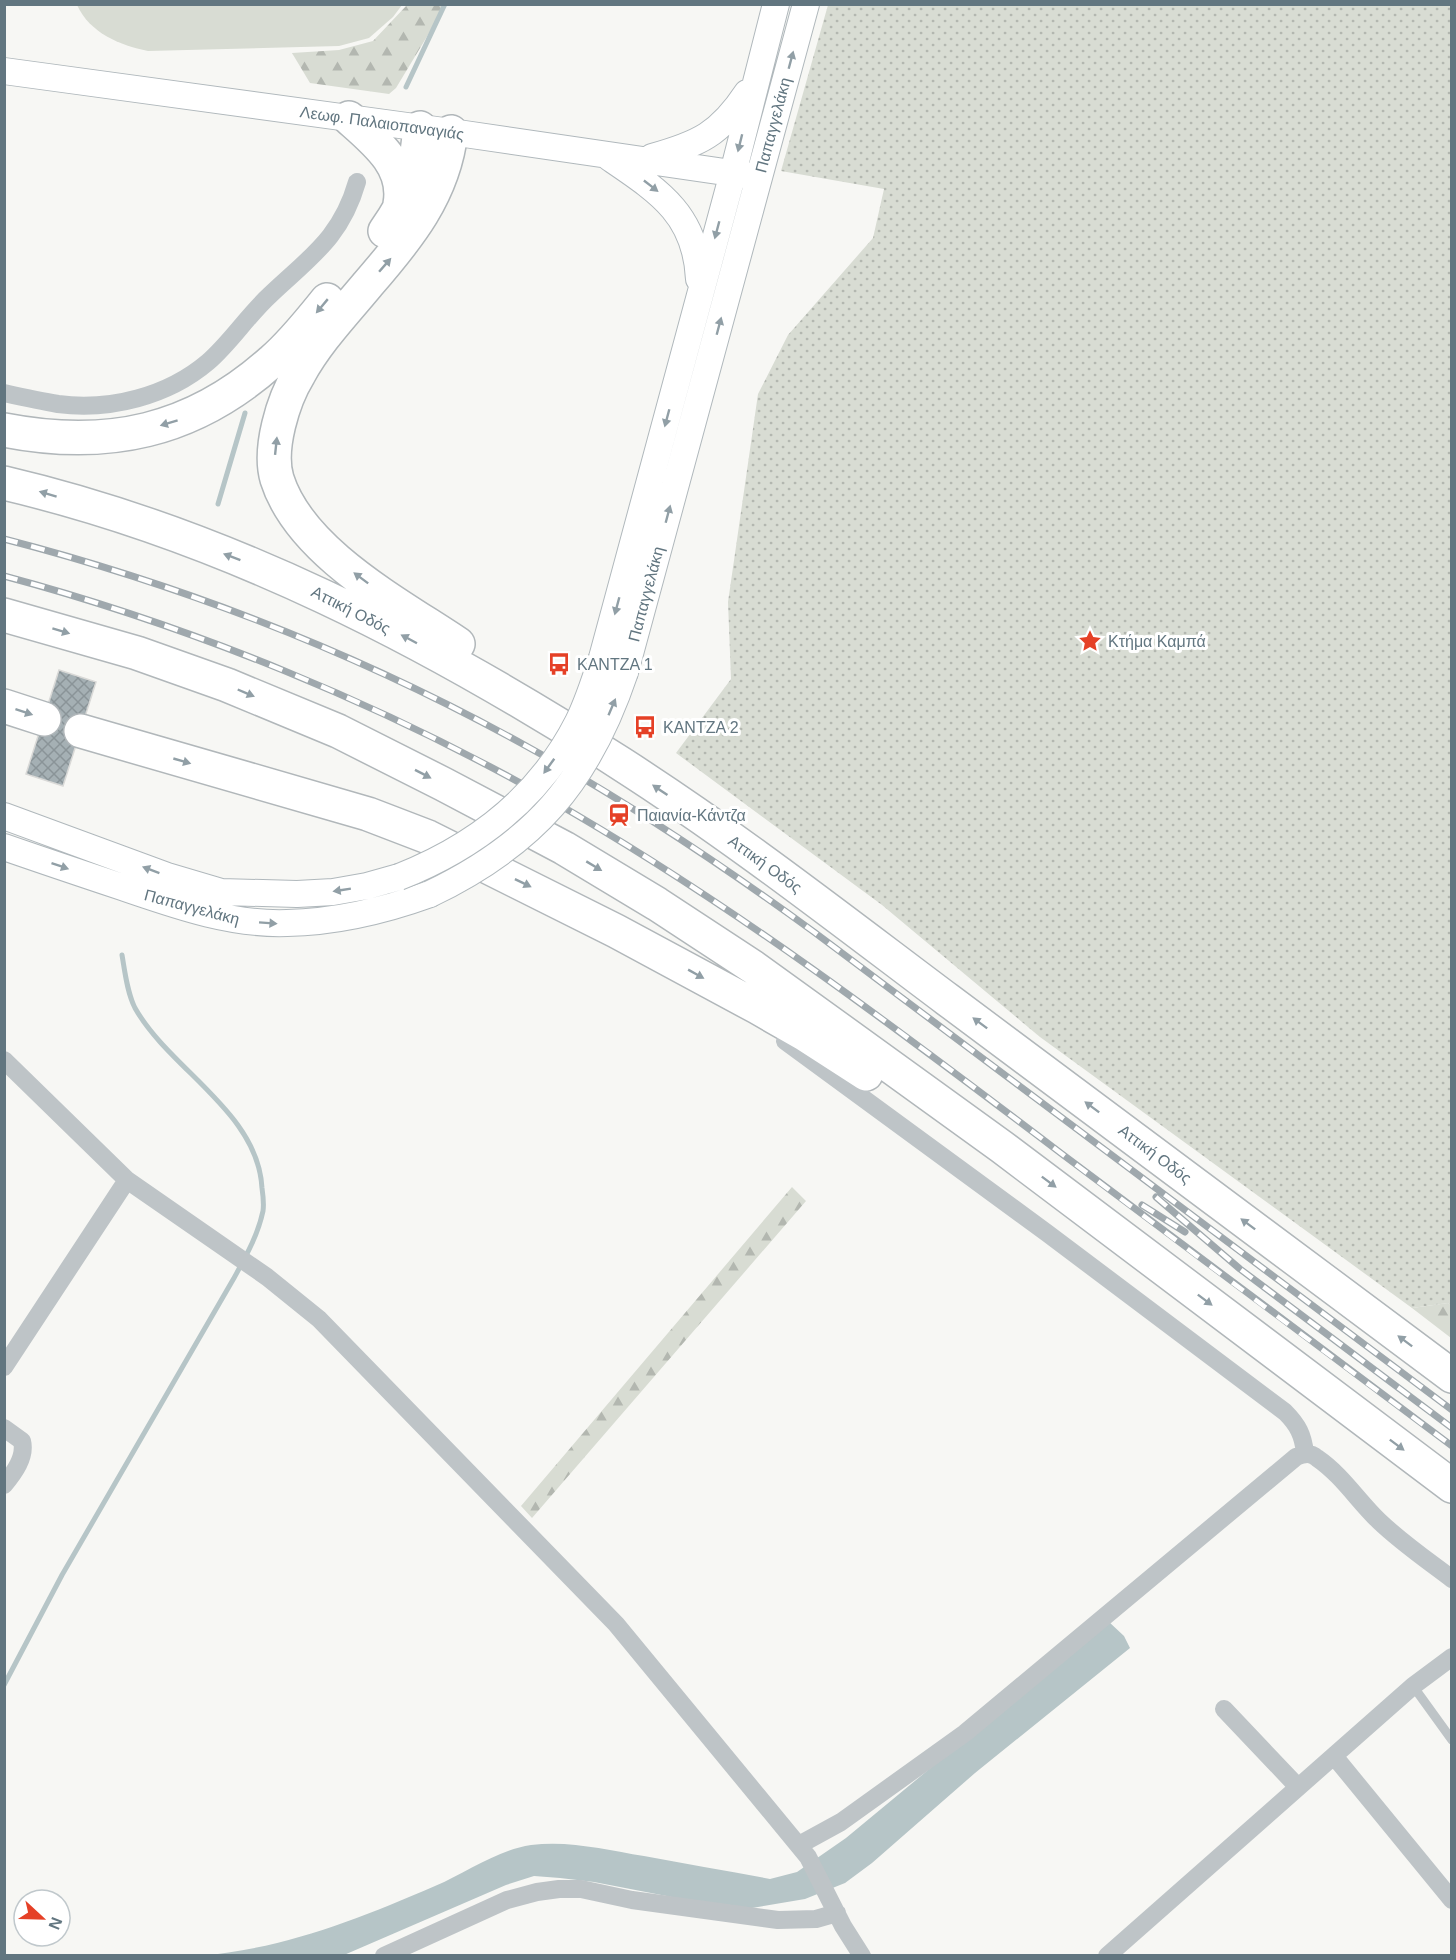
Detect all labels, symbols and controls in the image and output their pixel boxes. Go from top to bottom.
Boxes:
one-way arrow [787,51,796,69]
street label: Παπαγγελάκη [752,76,794,174]
street label: Λεωφ. Παλαιοπαναγιάς [299,103,465,143]
one-way arrow [735,133,745,152]
one-way arrow [643,180,658,192]
one-way arrow [712,221,722,239]
one-way arrow [378,258,391,273]
one-way arrow [315,298,328,314]
one-way arrow [715,317,724,335]
one-way arrow [662,409,671,427]
one-way arrow [160,419,178,428]
one-way arrow [271,437,281,456]
one-way arrow [38,489,56,498]
one-way arrow [664,505,673,523]
street label: Παπαγγελάκη [625,545,667,643]
one-way arrow [223,552,241,561]
one-way arrow [353,573,368,585]
street label: Αττική Οδός [309,583,394,637]
one-way arrow [611,597,621,616]
one-way arrow [52,627,70,636]
place icon: Kτήμα Καμπά [1077,628,1103,654]
place label: Kτήμα Καμπά [1108,633,1206,650]
one-way arrow [400,634,417,644]
bus stop icon: ΚΑΝΤΖΑ 1 [546,651,572,677]
place label: ΚΑΝΤΖΑ 1 [577,656,653,673]
one-way arrow [237,688,255,698]
one-way arrow [608,698,617,716]
one-way arrow [15,708,33,718]
bus stop icon: ΚΑΝΤΖΑ 2 [632,714,658,740]
place label: ΚΑΝΤΖΑ 2 [663,719,739,736]
one-way arrow [173,757,191,766]
one-way arrow [544,759,556,774]
one-way arrow [414,768,432,778]
one-way arrow [652,785,668,796]
station icon: Παιανία-Κάντζα [606,802,632,828]
place label: Παιανία-Κάντζα [637,807,746,825]
street label: Αττική Οδός [725,832,805,896]
one-way arrow [586,861,603,871]
one-way arrow [51,862,69,871]
one-way arrow [142,865,160,874]
one-way arrow [514,878,532,888]
street label: Παπαγγελάκη [143,886,241,928]
one-way arrow [332,886,351,895]
one-way arrow [258,918,277,927]
one-way arrow [687,969,704,979]
one-way arrow [973,1018,988,1030]
one-way arrow [1085,1101,1101,1113]
street label: Αττική Οδός [1115,1121,1195,1187]
one-way arrow [1042,1176,1057,1188]
one-way arrow [1241,1218,1257,1230]
one-way arrow [1197,1294,1213,1306]
one-way arrow [1397,1335,1412,1347]
one-way arrow [1389,1438,1405,1451]
north arrow [12,1888,72,1948]
text: N [45,1915,65,1932]

